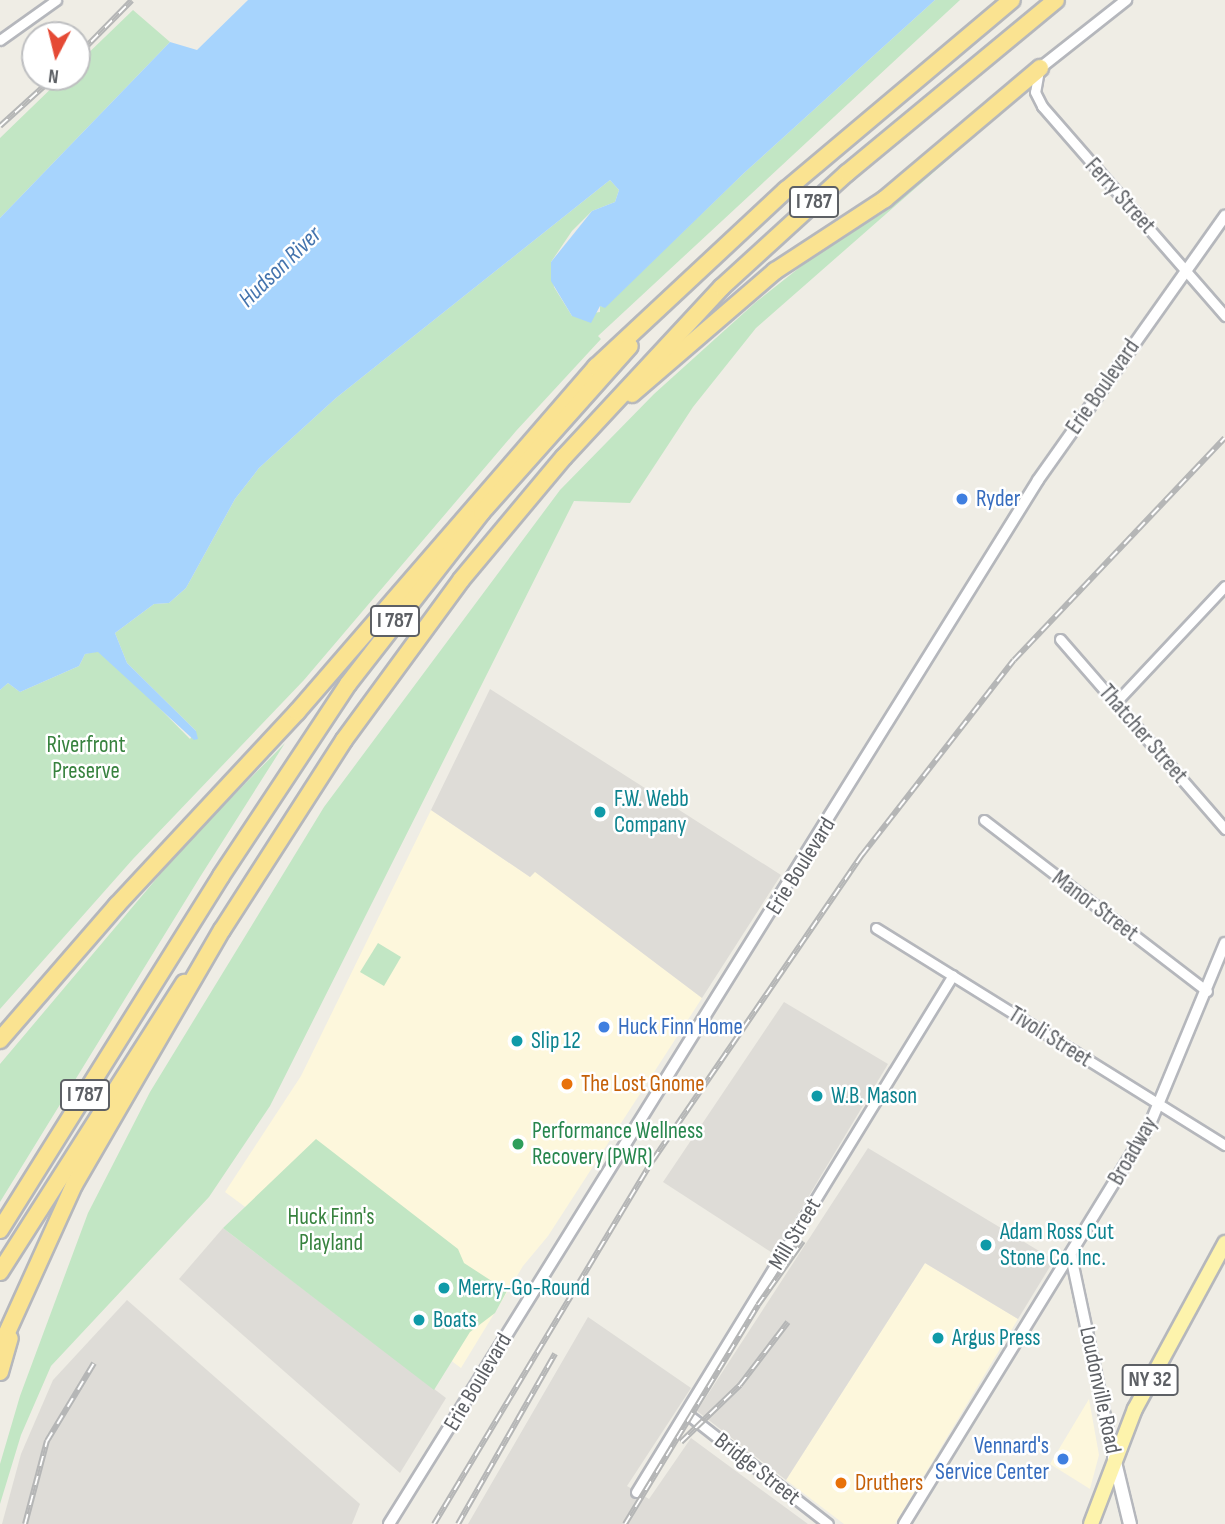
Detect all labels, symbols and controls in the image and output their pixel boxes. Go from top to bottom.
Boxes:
north arrow [21,21,91,91]
text: N [47,63,60,87]
street label: Ferry Street [1079,153,1161,239]
road number: I 787 [788,184,840,220]
water label: Hudson River [233,221,327,313]
street label: Erie Boulevard [1060,334,1146,440]
place label: Ryder [976,485,1020,513]
marker: Ryder [954,491,970,507]
road number: I 787 [369,604,421,638]
street label: Thatcher Street [1093,679,1193,789]
park label: Riverfront Preserve [46,731,126,785]
place label: F.W. Webb Company [614,785,689,839]
marker: F.W. Webb Company [592,804,608,820]
street label: Erie Boulevard [760,812,842,920]
street label: Manor Street [1046,865,1144,947]
street label: Tivoli Street [1003,1001,1097,1073]
place label: Huck Finn Home [618,1013,743,1041]
marker: Huck Finn Home [596,1019,612,1035]
place label: Slip 12 [531,1027,581,1055]
marker: Slip 12 [509,1033,525,1049]
place label: The Lost Gnome [581,1070,705,1098]
marker: The Lost Gnome [559,1076,575,1092]
road number: I 787 [59,1078,111,1112]
place label: W.B. Mason [831,1082,917,1110]
marker: W.B. Mason [809,1088,825,1104]
street label: Broadway [1102,1112,1164,1190]
place label: Performance Wellness Recovery (PWR) [532,1117,703,1171]
marker: Performance Wellness Recovery (PWR) [510,1136,526,1152]
street label: Mill Street [763,1193,827,1275]
park label: Huck Finn's Playland [287,1203,375,1257]
place label: Adam Ross Cut Stone Co. Inc. [1000,1218,1114,1272]
marker: Adam Ross Cut Stone Co. Inc. [978,1237,994,1253]
place label: Merry-Go-Round [458,1274,590,1302]
marker: Merry-Go-Round [436,1280,452,1296]
place label: Boats [433,1306,477,1334]
marker: Boats [411,1312,427,1328]
place label: Argus Press [952,1324,1040,1352]
street label: Loudonville Road [1073,1324,1127,1456]
street label: Erie Boulevard [438,1328,518,1436]
marker: Argus Press [930,1330,946,1346]
road number: NY 32 [1120,1362,1180,1398]
street label: Bridge Street [709,1427,805,1511]
place label: Vennard's Service Center [935,1432,1049,1486]
marker: Vennard's Service Center [1055,1451,1071,1467]
place label: Druthers [855,1469,923,1497]
marker: Druthers [833,1475,849,1491]

